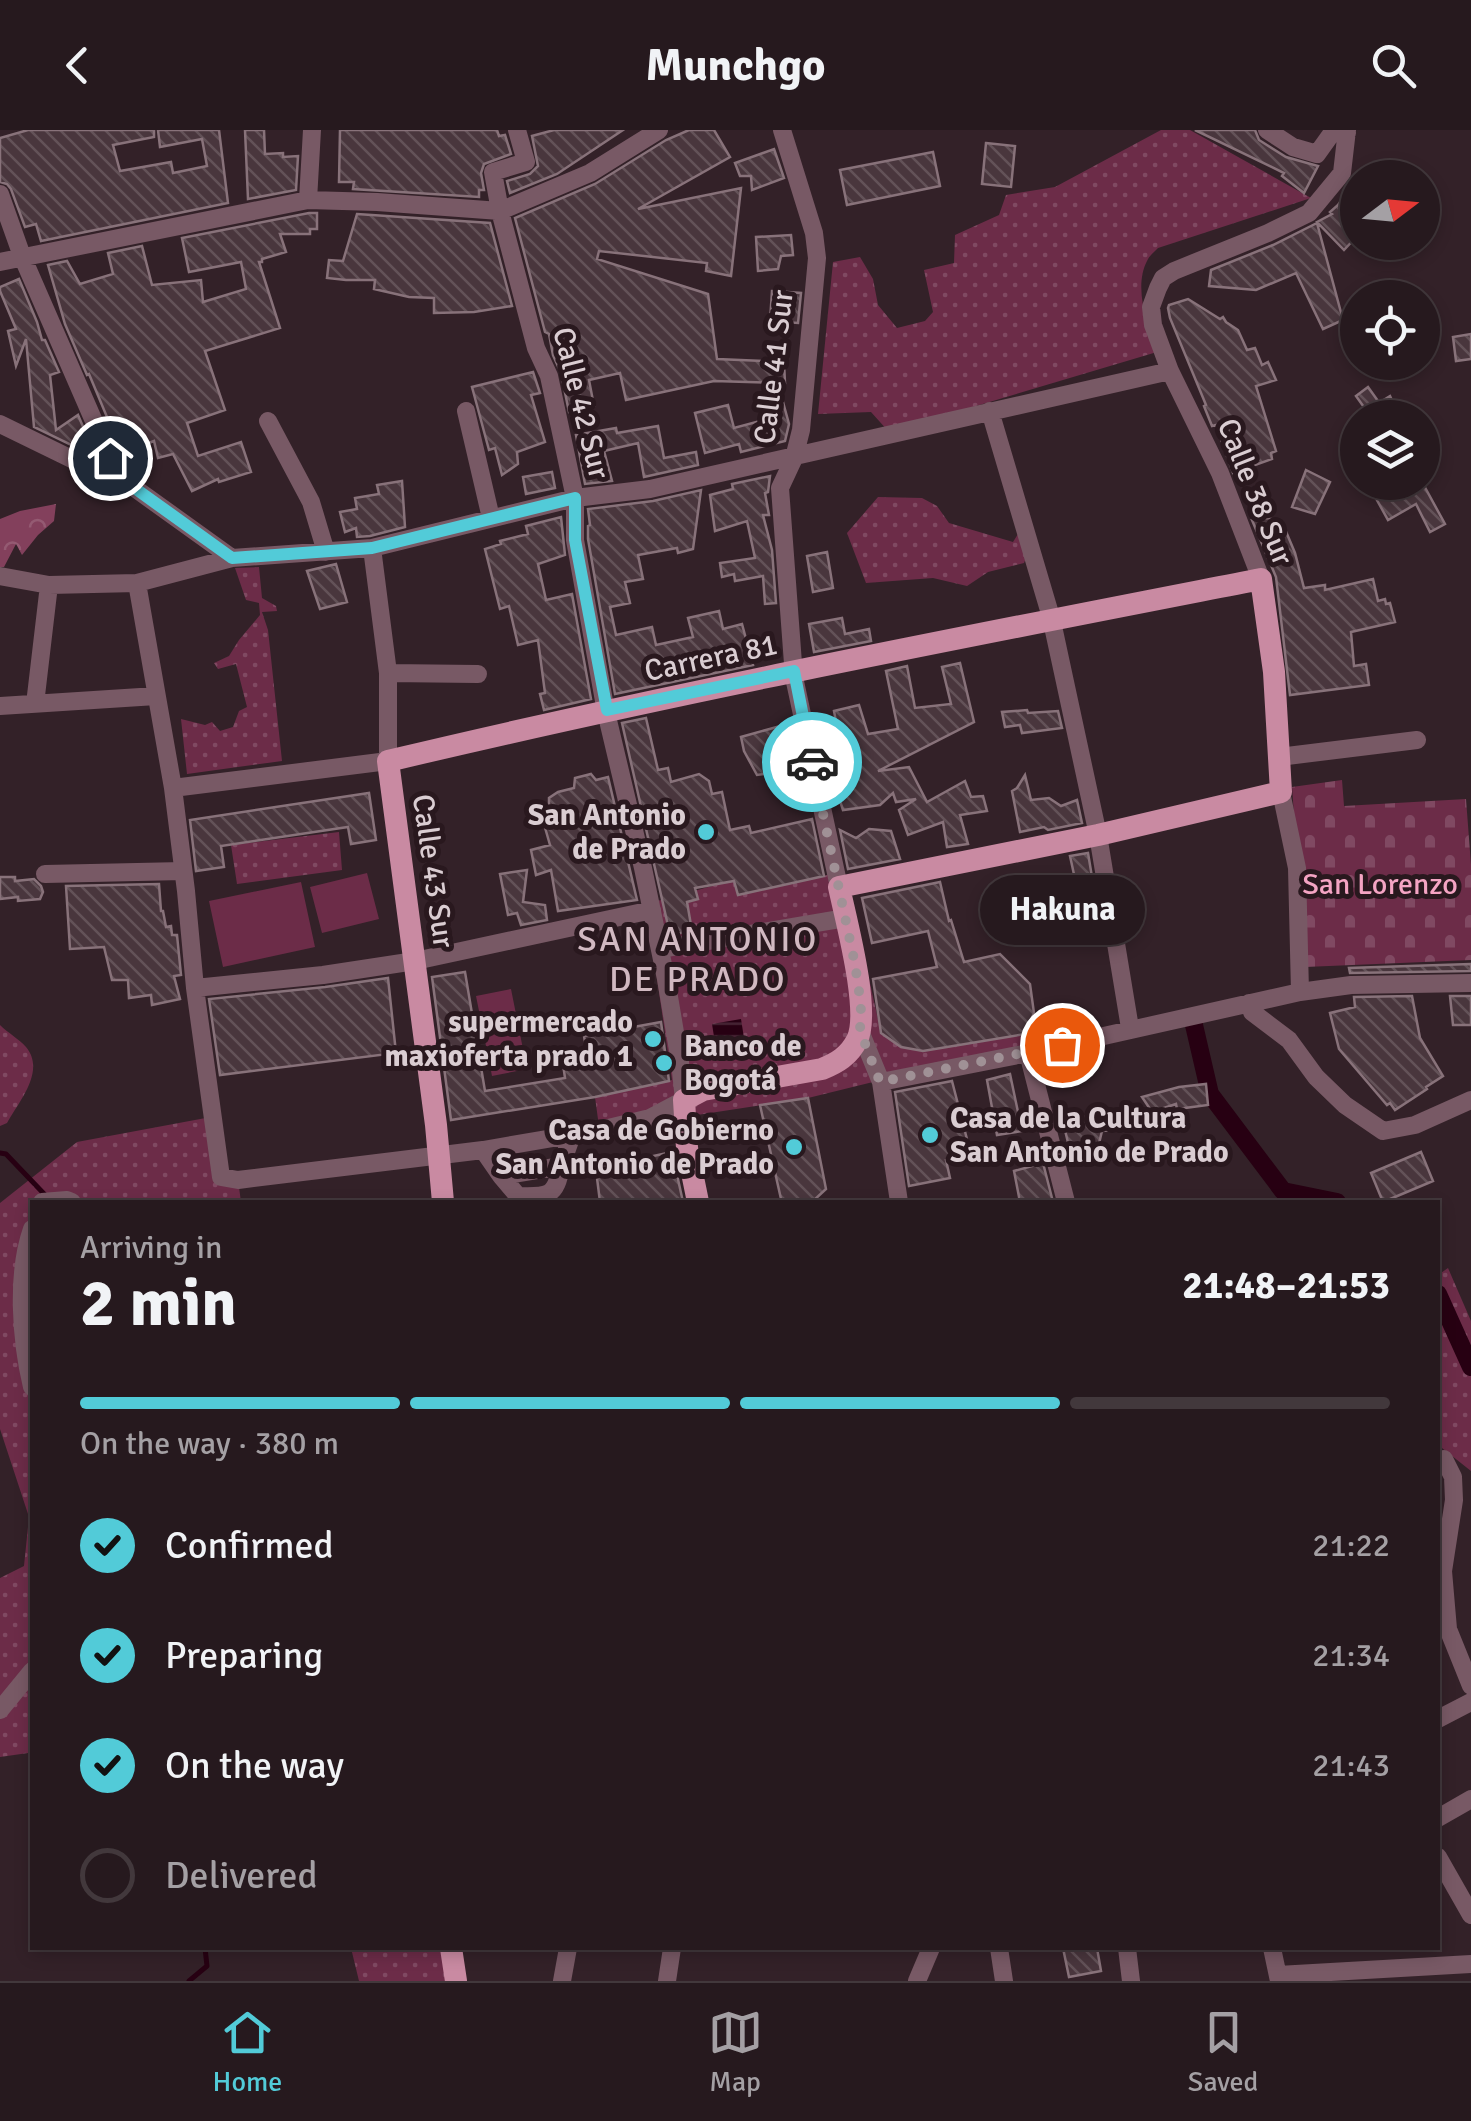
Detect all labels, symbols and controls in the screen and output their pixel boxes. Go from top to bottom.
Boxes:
icon: back [50,38,105,93]
text: Munchgo [645,38,826,93]
icon: search [1366,38,1421,93]
north arrow [1340,160,1440,260]
map controls [1340,160,1440,500]
button: locate [1340,280,1440,380]
street label: Calle 41 Sur [746,288,802,446]
street label: Calle 42 Sur [544,323,618,483]
button: layers [1340,400,1440,500]
street label: Calle 38 Sur [1209,413,1301,571]
pin [68,416,153,501]
icon: home [83,431,138,486]
street label: Carrera 81 [641,626,781,690]
courier [762,712,862,812]
icon: car [785,735,840,790]
street label: Calle 43 Sur [404,792,462,950]
place label: San Antonio de Prado [528,797,686,868]
marker: San Antonio de Prado [695,821,717,843]
park label: San Lorenzo [1302,866,1458,903]
callout: Hakuna [980,875,1144,945]
text: Hakuna [1009,890,1116,929]
district label: SAN ANTONIO DE PRADO [577,918,819,1001]
pin [1020,1003,1105,1088]
place label: supermercado maxioferta prado 1 [385,1004,633,1075]
icon: bag [1035,1018,1090,1073]
marker: supermercado maxioferta prado 1 [642,1028,664,1050]
place label: Banco de Bogotá [684,1028,802,1099]
marker: Banco de Bogotá [653,1052,675,1074]
place label: Casa de la Cultura San Antonio de Prado [950,1100,1229,1171]
place label: Casa de Gobierno San Antonio de Prado [495,1112,774,1183]
marker: Casa de la Cultura San Antonio de Prado [919,1124,941,1146]
marker: Casa de Gobierno San Antonio de Prado [783,1136,805,1158]
text: Arriving in [80,1228,222,1267]
text: 21:48–21:53 [1182,1262,1390,1309]
text: 2 min [80,1264,237,1344]
text: On the way · 380 m [80,1424,339,1463]
icon: check [80,1518,135,1573]
text: Confirmed [165,1522,334,1569]
text: 21:22 [1312,1526,1390,1565]
icon: check [80,1628,135,1683]
text: Preparing [165,1632,323,1679]
text: 21:34 [1312,1636,1390,1675]
icon: check [80,1738,135,1793]
text: On the way [165,1742,344,1789]
text: 21:43 [1312,1746,1390,1785]
text: Delivered [165,1852,318,1899]
tab: Home [213,2005,282,2099]
tab: Map [708,2005,763,2099]
tab: Saved [1188,2005,1258,2099]

